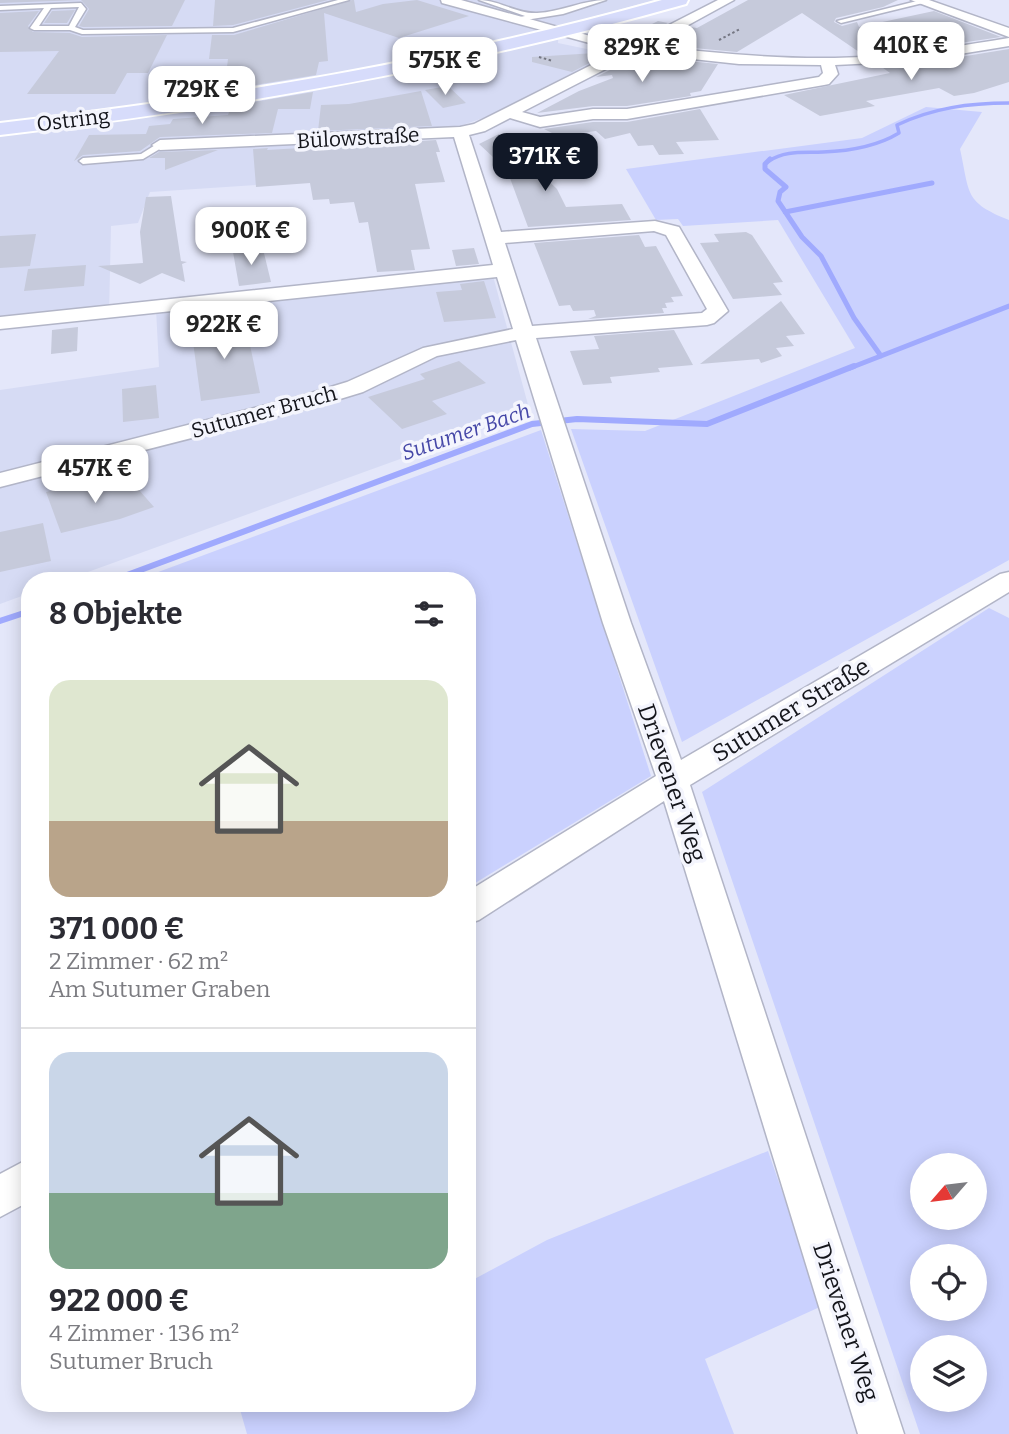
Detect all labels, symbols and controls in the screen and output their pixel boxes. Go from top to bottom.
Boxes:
pin: 410K € [854,22,968,82]
pin: 829K € [585,24,699,84]
text: 410K € [873,31,949,59]
text: 829K € [603,33,681,61]
pin: 575K € [388,38,502,97]
text: 575K € [408,46,482,74]
pin: 729K € [145,66,259,126]
text: 729K € [164,75,240,103]
street label: Ostring [35,103,111,137]
street label: Bülowstraße [296,122,420,154]
pin: 371K € [488,134,602,193]
text: 371K € [509,142,581,170]
pin: 900K € [194,208,308,267]
text: 900K € [211,216,291,244]
pin: 922K € [167,302,281,361]
text: 922K € [186,310,262,338]
street label: Sutumer Bruch [188,380,340,444]
water label: Sutumer Bach [398,398,534,466]
pin: 457K € [38,446,152,505]
text: 457K € [57,454,133,482]
icon: filters [410,595,448,633]
text: 8 Objekte [49,596,183,632]
street label: Sutumer Straße [707,652,875,768]
street label: Drievener Weg [632,700,712,866]
icon: home [186,726,312,852]
text: 371 000 € [49,911,185,947]
text: 2 Zimmer · 62 m² [49,947,228,975]
text: Am Sutumer Graben [49,975,270,1003]
icon: home [186,1098,312,1224]
north arrow [910,1153,987,1230]
map controls [910,1153,987,1412]
street label: Drievener Weg [807,1239,885,1405]
button: locate [910,1244,987,1321]
text: 922 000 € [49,1283,189,1319]
text: 4 Zimmer · 136 m² [49,1319,239,1347]
button: layers [910,1335,987,1412]
text: Sutumer Bruch [49,1347,213,1375]

